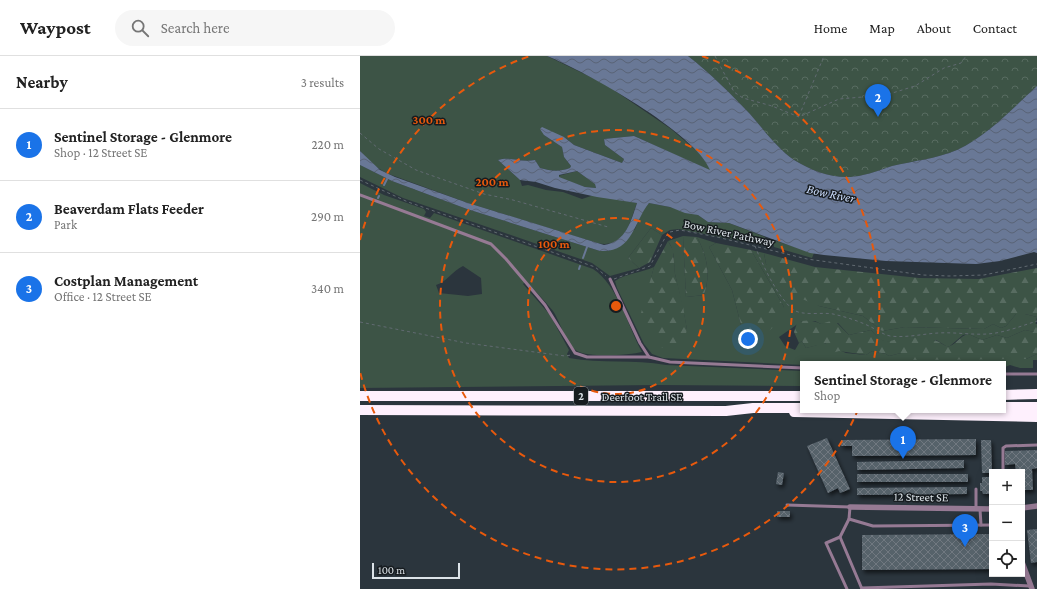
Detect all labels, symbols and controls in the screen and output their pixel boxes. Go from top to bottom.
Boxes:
search box [115,10,395,46]
text: Waypost [20,17,91,38]
icon: search [129,17,151,39]
text: Search here [161,20,229,36]
text: Home [814,20,847,36]
text: Map [869,20,895,36]
text: About [917,20,951,36]
text: Contact [973,20,1017,36]
text: Nearby [16,73,68,92]
text: 3 results [301,75,344,90]
pin: 2 [865,84,891,117]
text: 300 m [413,113,446,127]
text: Sentinel Storage - Glenmore [54,129,232,145]
text: 1 [27,137,31,152]
text: 220 m [311,137,344,152]
text: Shop · 12 Street SE [54,145,147,160]
text: 200 m [475,175,509,189]
water label: Bow River [805,181,857,206]
text: Beaverdam Flats Feeder [54,201,204,217]
text: 2 [26,209,32,224]
text: 290 m [311,209,344,224]
text: Park [54,217,77,232]
street label: Bow River Pathway [682,217,776,250]
text: 100 m [538,237,571,251]
text: Costplan Management [54,273,198,289]
text: 3 [26,281,32,296]
text: 340 m [311,281,344,296]
text: Office · 12 Street SE [54,289,152,304]
centre of rings [609,299,623,313]
your location [738,329,758,349]
popup [800,361,1006,413]
text: Sentinel Storage - Glenmore [814,372,992,388]
road number: 2 [574,387,588,405]
text: Shop [814,388,840,403]
street label: Deerfoot Trail SE [601,390,683,404]
pin: 1 [890,426,916,459]
map controls [989,469,1025,577]
button: + [989,469,1025,505]
street label: 12 Street SE [894,490,949,504]
button: − [989,505,1025,541]
pin: 3 [952,514,978,547]
button: locate [989,541,1025,577]
scale bar [372,561,460,580]
text: 100 m [378,564,405,576]

